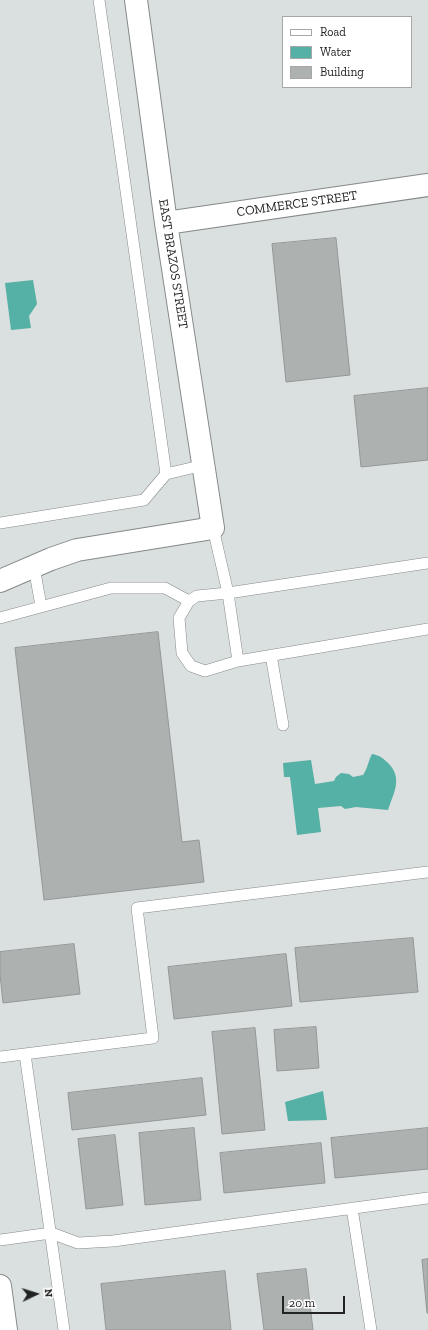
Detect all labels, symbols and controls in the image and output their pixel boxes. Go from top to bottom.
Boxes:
legend [282,16,412,88]
text: Road [320,25,346,39]
text: Water [320,45,352,59]
text: Building [320,65,364,79]
street label: COMMERCE STREET [236,188,358,220]
street label: EAST BRAZOS STREET [155,198,191,330]
north arrow [16,1274,56,1314]
text: N [42,1288,55,1298]
scale bar [284,1288,347,1314]
text: 20 m [289,1296,315,1310]

